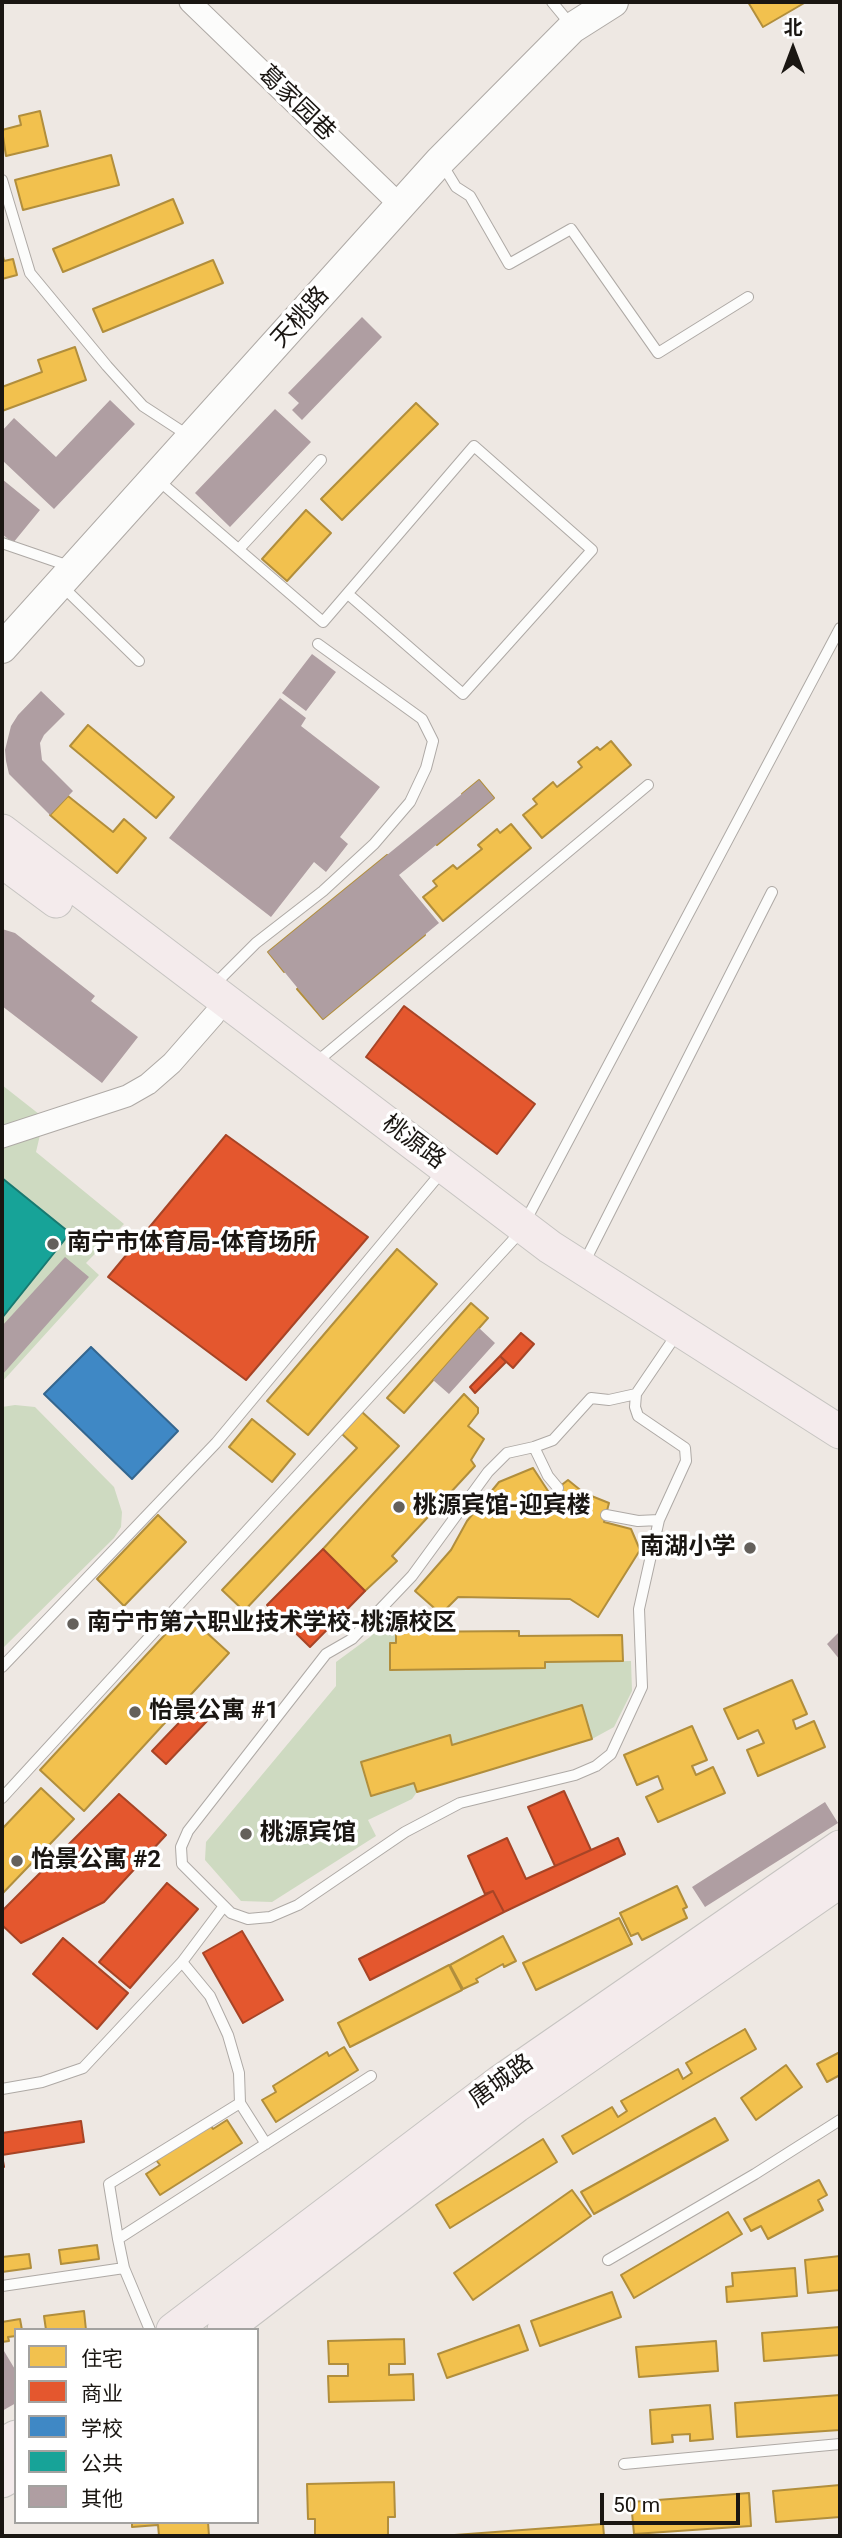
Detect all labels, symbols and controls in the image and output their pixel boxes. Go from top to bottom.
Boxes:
north arrow [758,14,828,84]
text: 北 [783,16,803,39]
street label: 葛家园巷 [251,60,341,148]
street label: 天桃路 [266,282,336,354]
street label: 桃源路 [376,1110,450,1176]
place label: 南宁市体育局-体育场所 [67,1230,316,1258]
marker: 南宁市体育局-体育场所 [45,1236,61,1252]
place label: 桃源宾馆-迎宾楼 [413,1493,590,1521]
marker: 桃源宾馆-迎宾楼 [391,1499,407,1515]
place label: 南湖小学 [640,1534,736,1562]
marker: 南湖小学 [742,1540,758,1556]
place label: 南宁市第六职业技术学校-桃源校区 [87,1610,456,1638]
marker: 南宁市第六职业技术学校-桃源校区 [65,1616,81,1632]
place label: 怡景公寓 #1 [149,1698,279,1726]
marker: 怡景公寓 #1 [127,1704,143,1720]
place label: 桃源宾馆 [260,1820,356,1848]
marker: 桃源宾馆 [238,1826,254,1842]
place label: 怡景公寓 #2 [31,1847,161,1875]
marker: 怡景公寓 #2 [9,1853,25,1869]
street label: 唐城路 [464,2049,540,2115]
legend [14,2328,259,2524]
text: 住宅 [81,2347,123,2371]
text: 商业 [81,2382,123,2406]
text: 学校 [81,2417,123,2441]
text: 公共 [81,2452,123,2476]
scale bar [604,2478,744,2522]
text: 其他 [81,2487,123,2511]
text: 50 m [613,2493,660,2517]

